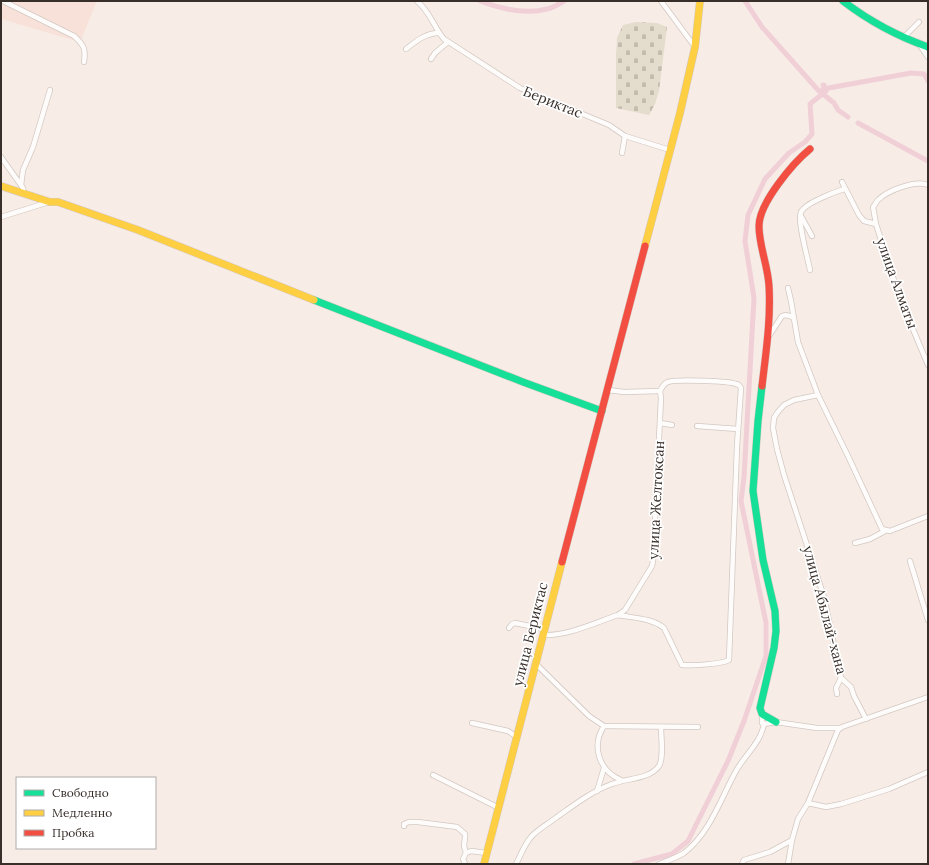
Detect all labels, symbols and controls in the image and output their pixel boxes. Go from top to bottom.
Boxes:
street label: Бериктас [521,82,585,122]
street label: улица Алматы [872,235,922,331]
street label: улица Желтоксан [644,440,668,560]
street label: улица Абылай-хана [799,544,851,676]
street label: улица Бериктас [508,580,552,688]
legend [16,777,156,849]
text: Свободно [52,785,109,800]
text: Медленно [52,805,112,820]
text: Пробка [52,825,94,840]

